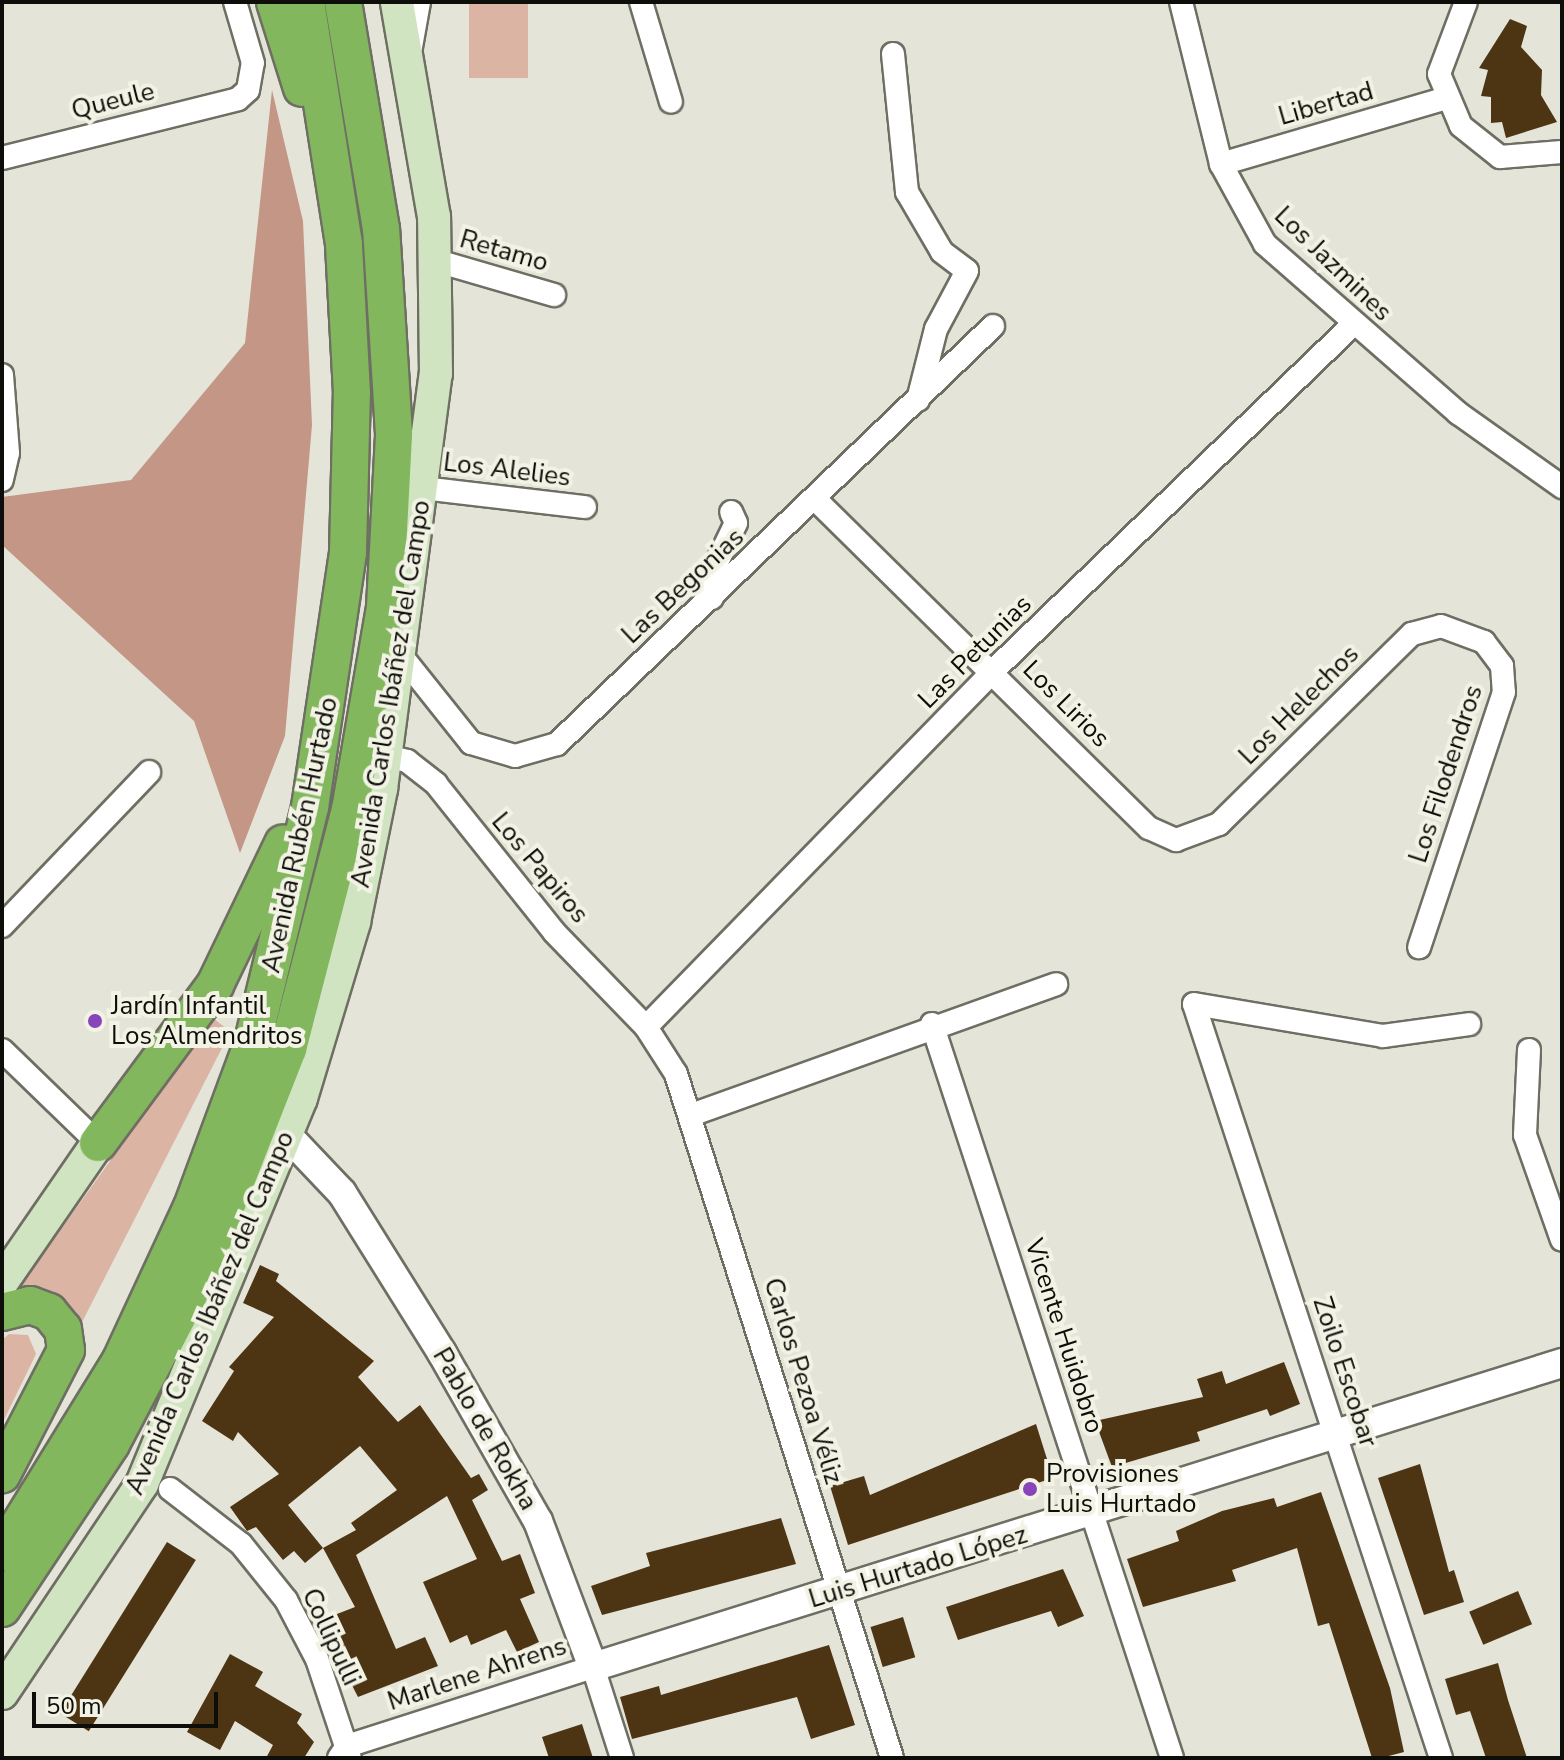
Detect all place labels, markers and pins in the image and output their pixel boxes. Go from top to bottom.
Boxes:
place label: Jardín Infantil Los Almendritos [111,990,303,1052]
marker: Jardín Infantil Los Almendritos [86,1012,104,1030]
place label: Provisiones Luis Hurtado [1046,1458,1197,1520]
marker: Provisiones Luis Hurtado [1021,1480,1039,1498]

